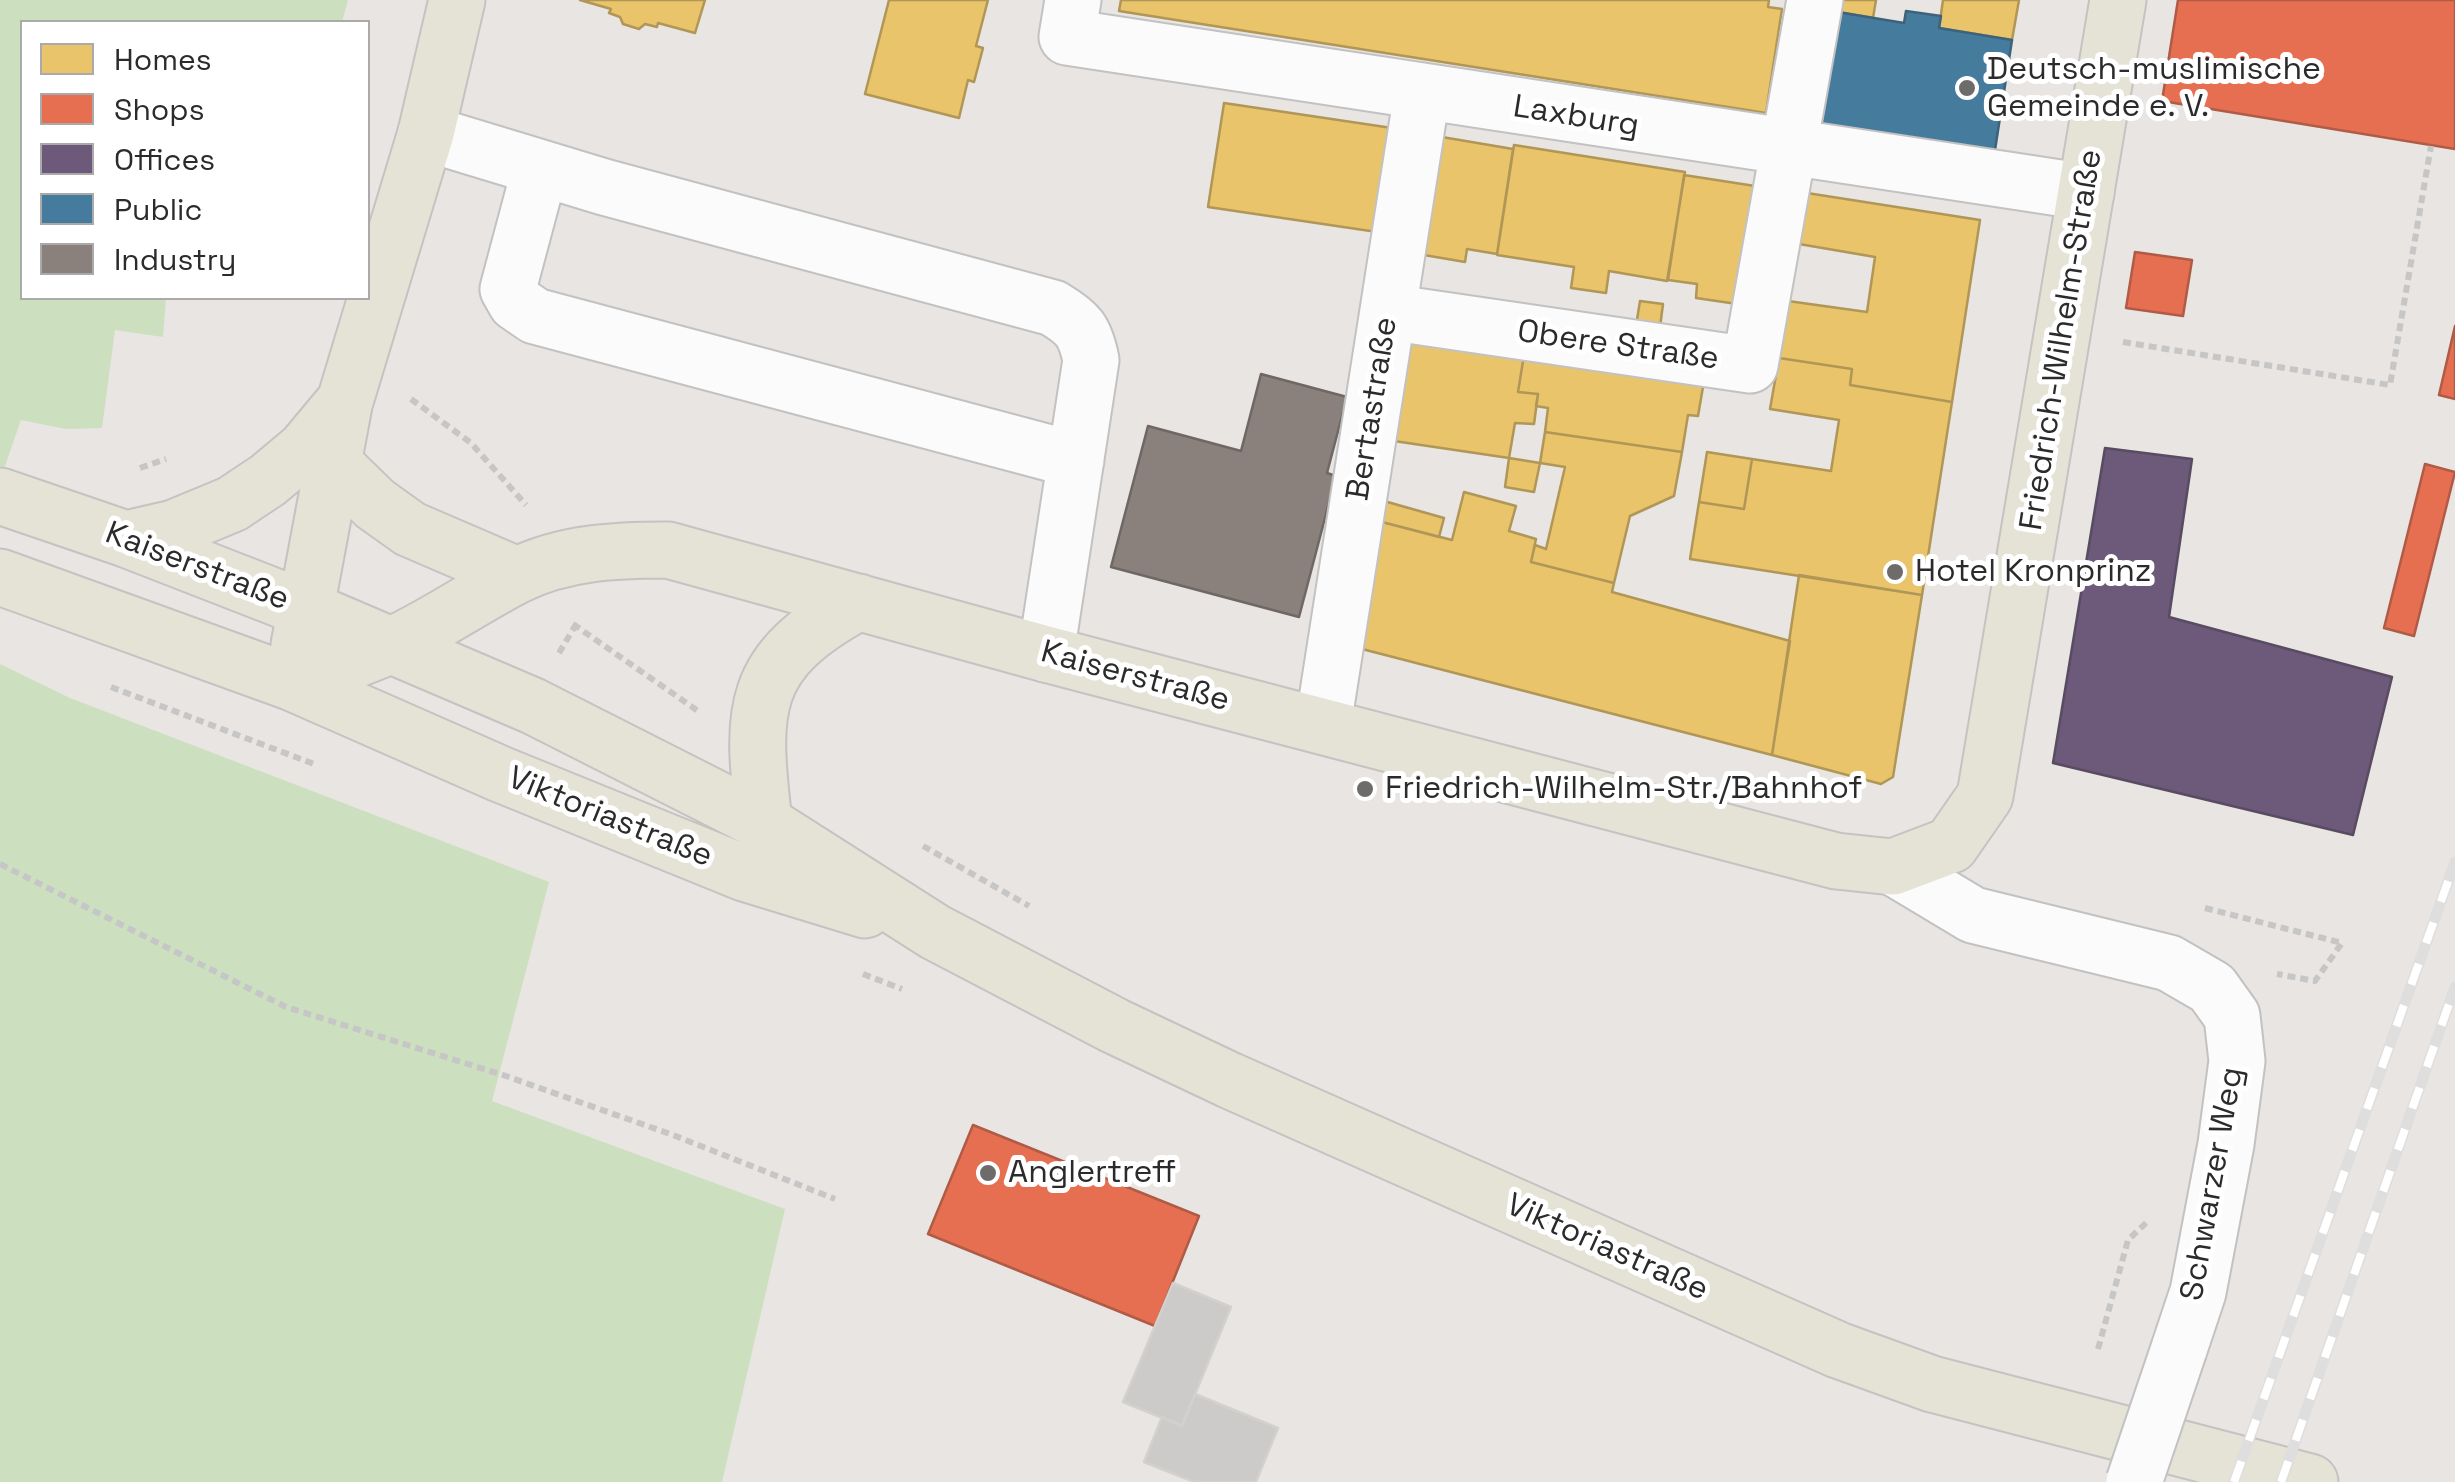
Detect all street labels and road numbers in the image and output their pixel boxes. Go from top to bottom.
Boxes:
street label: Laxburg [1510,88,1642,146]
street label: Friedrich-Wilhelm-Straße [2013,147,2111,533]
street label: Obere Straße [1515,313,1721,379]
street label: Bertastraße [1340,315,1406,503]
street label: Kaiserstraße [100,514,294,620]
street label: Kaiserstraße [1037,633,1233,721]
street label: Viktoriastraße [502,760,718,876]
street label: Schwarzer Weg [2174,1064,2252,1304]
street label: Viktoriastraße [1500,1186,1714,1310]

